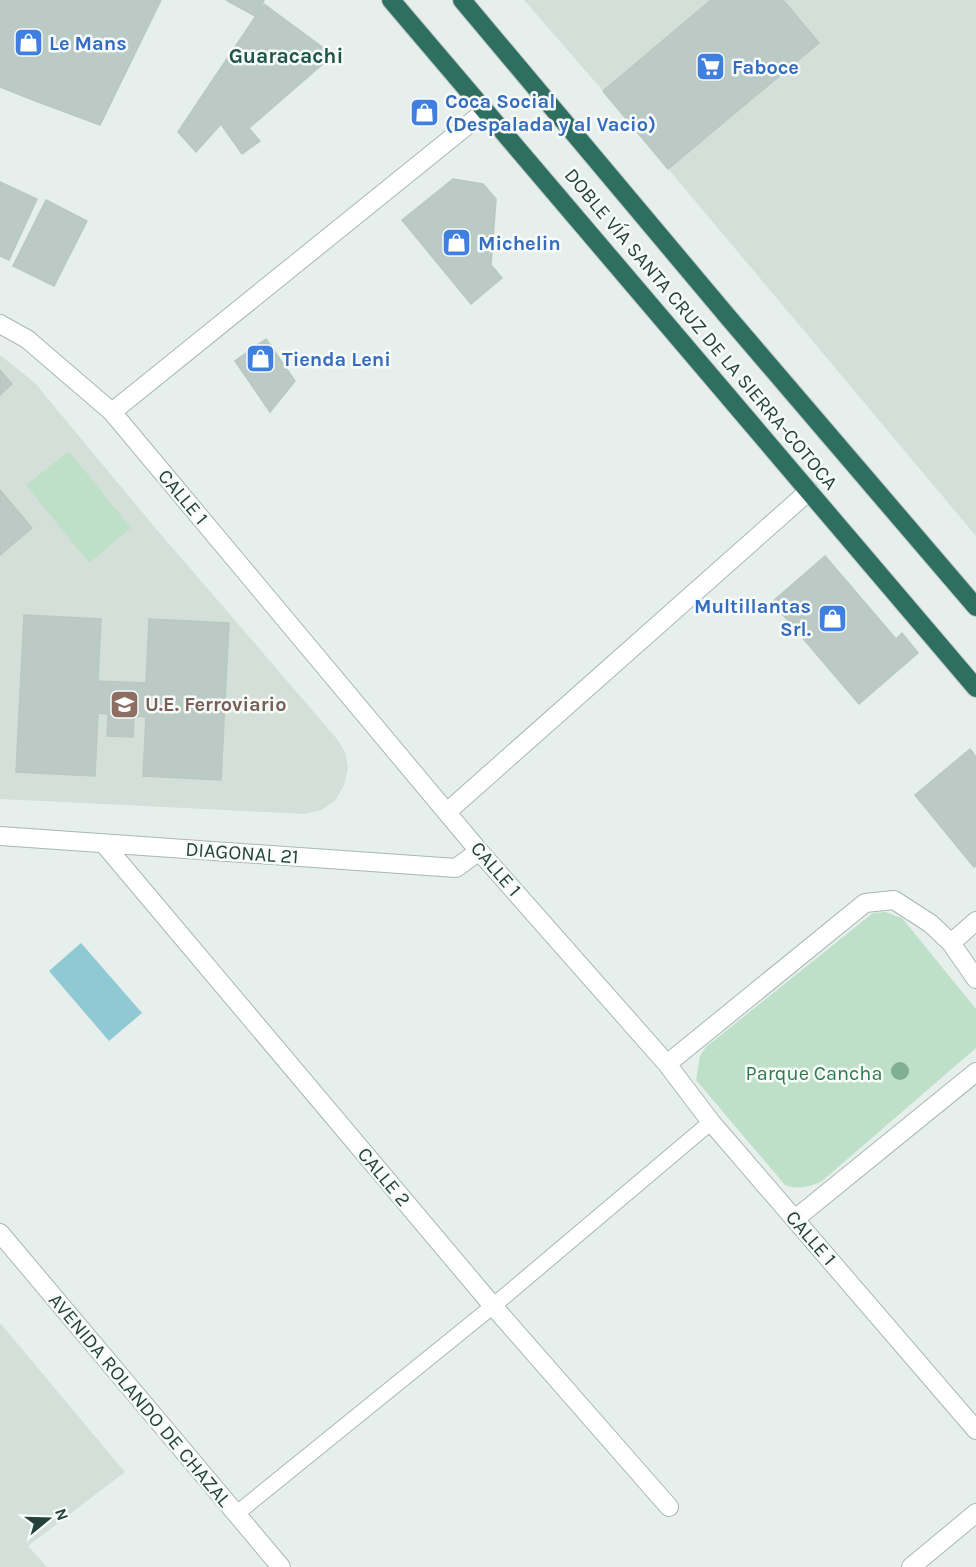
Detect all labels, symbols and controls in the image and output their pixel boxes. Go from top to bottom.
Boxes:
shop icon: Le Mans [12,27,44,59]
place label: Le Mans [49,32,127,55]
district label: Guaracachi [229,44,343,68]
supermarket icon: Faboce [695,51,727,83]
place label: Faboce [732,56,799,79]
place label: Coca Social (Despalada y al Vacio) [445,90,656,136]
shop icon: Coca Social (Despalada y al Vacio) [408,97,440,129]
street label: DOBLE VÍA SANTA CRUZ DE LA SIERRA-COTOCA [560,163,843,494]
shop icon: Michelin [441,227,473,259]
place label: Michelin [478,232,561,255]
shop icon: Tienda Leni [245,343,277,375]
place label: Tienda Leni [282,348,391,371]
street label: CALLE 1 [153,465,213,529]
place label: Multillantas Srl. [694,595,811,641]
shop icon: Multillantas Srl. [816,602,848,634]
school or university icon: U.E. Ferroviario [108,688,140,720]
place label: U.E. Ferroviario [145,693,286,716]
street label: CALLE 1 [466,837,526,901]
street label: DIAGONAL 21 [185,838,299,868]
park label: Parque Cancha [746,1062,882,1085]
street label: CALLE 2 [353,1143,415,1211]
street label: CALLE 1 [781,1206,841,1270]
street label: AVENIDA ROLANDO DE CHAZAL [44,1289,237,1512]
north arrow [18,1489,78,1549]
text: N [51,1506,73,1523]

